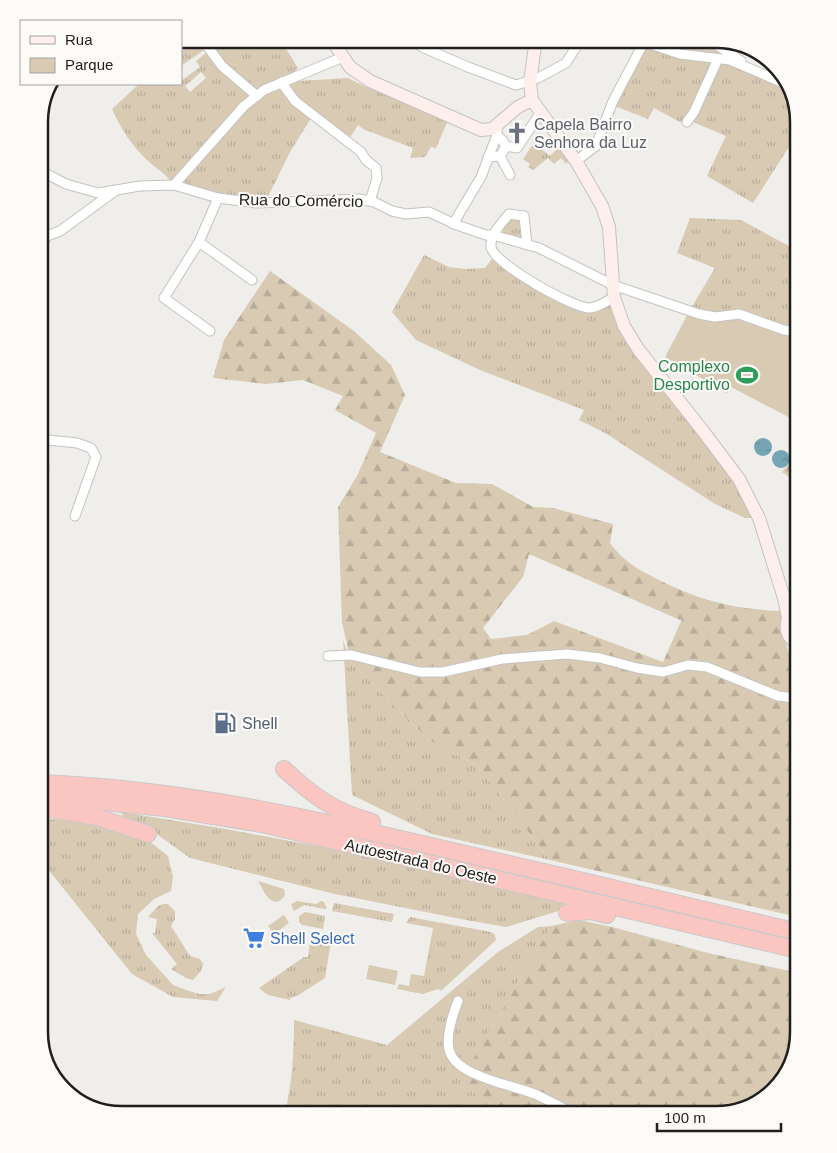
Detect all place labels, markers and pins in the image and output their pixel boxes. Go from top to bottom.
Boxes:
place label: Capela Bairro Senhora da Luz [534,116,647,151]
church icon: Capela Bairro Senhora da Luz [504,120,530,146]
place label: Complexo Desportivo [654,358,730,393]
sports icon: Complexo Desportivo [734,362,760,388]
fuel station icon: Shell [212,710,238,736]
place label: Shell [242,715,278,732]
supermarket icon: Shell Select [241,925,267,951]
place label: Shell Select [270,930,355,947]

